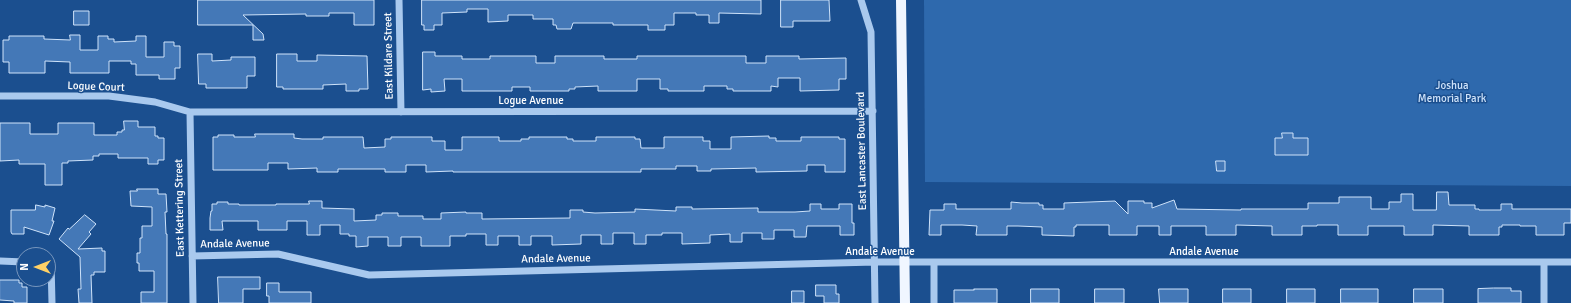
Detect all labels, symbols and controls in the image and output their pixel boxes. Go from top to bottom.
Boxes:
street label: East Kildare Street [382,12,396,100]
street label: Logue Court [67,79,125,95]
park label: Joshua Memorial Park [1418,79,1486,105]
street label: East Lancaster Boulevard [854,92,870,210]
street label: Logue Avenue [498,94,564,108]
street label: East Kettering Street [173,159,187,257]
street label: Andale Avenue [200,237,270,251]
street label: Andale Avenue [845,245,915,259]
street label: Andale Avenue [1169,245,1239,259]
north arrow [16,247,56,287]
street label: Andale Avenue [521,252,591,266]
text: N [18,263,31,271]

